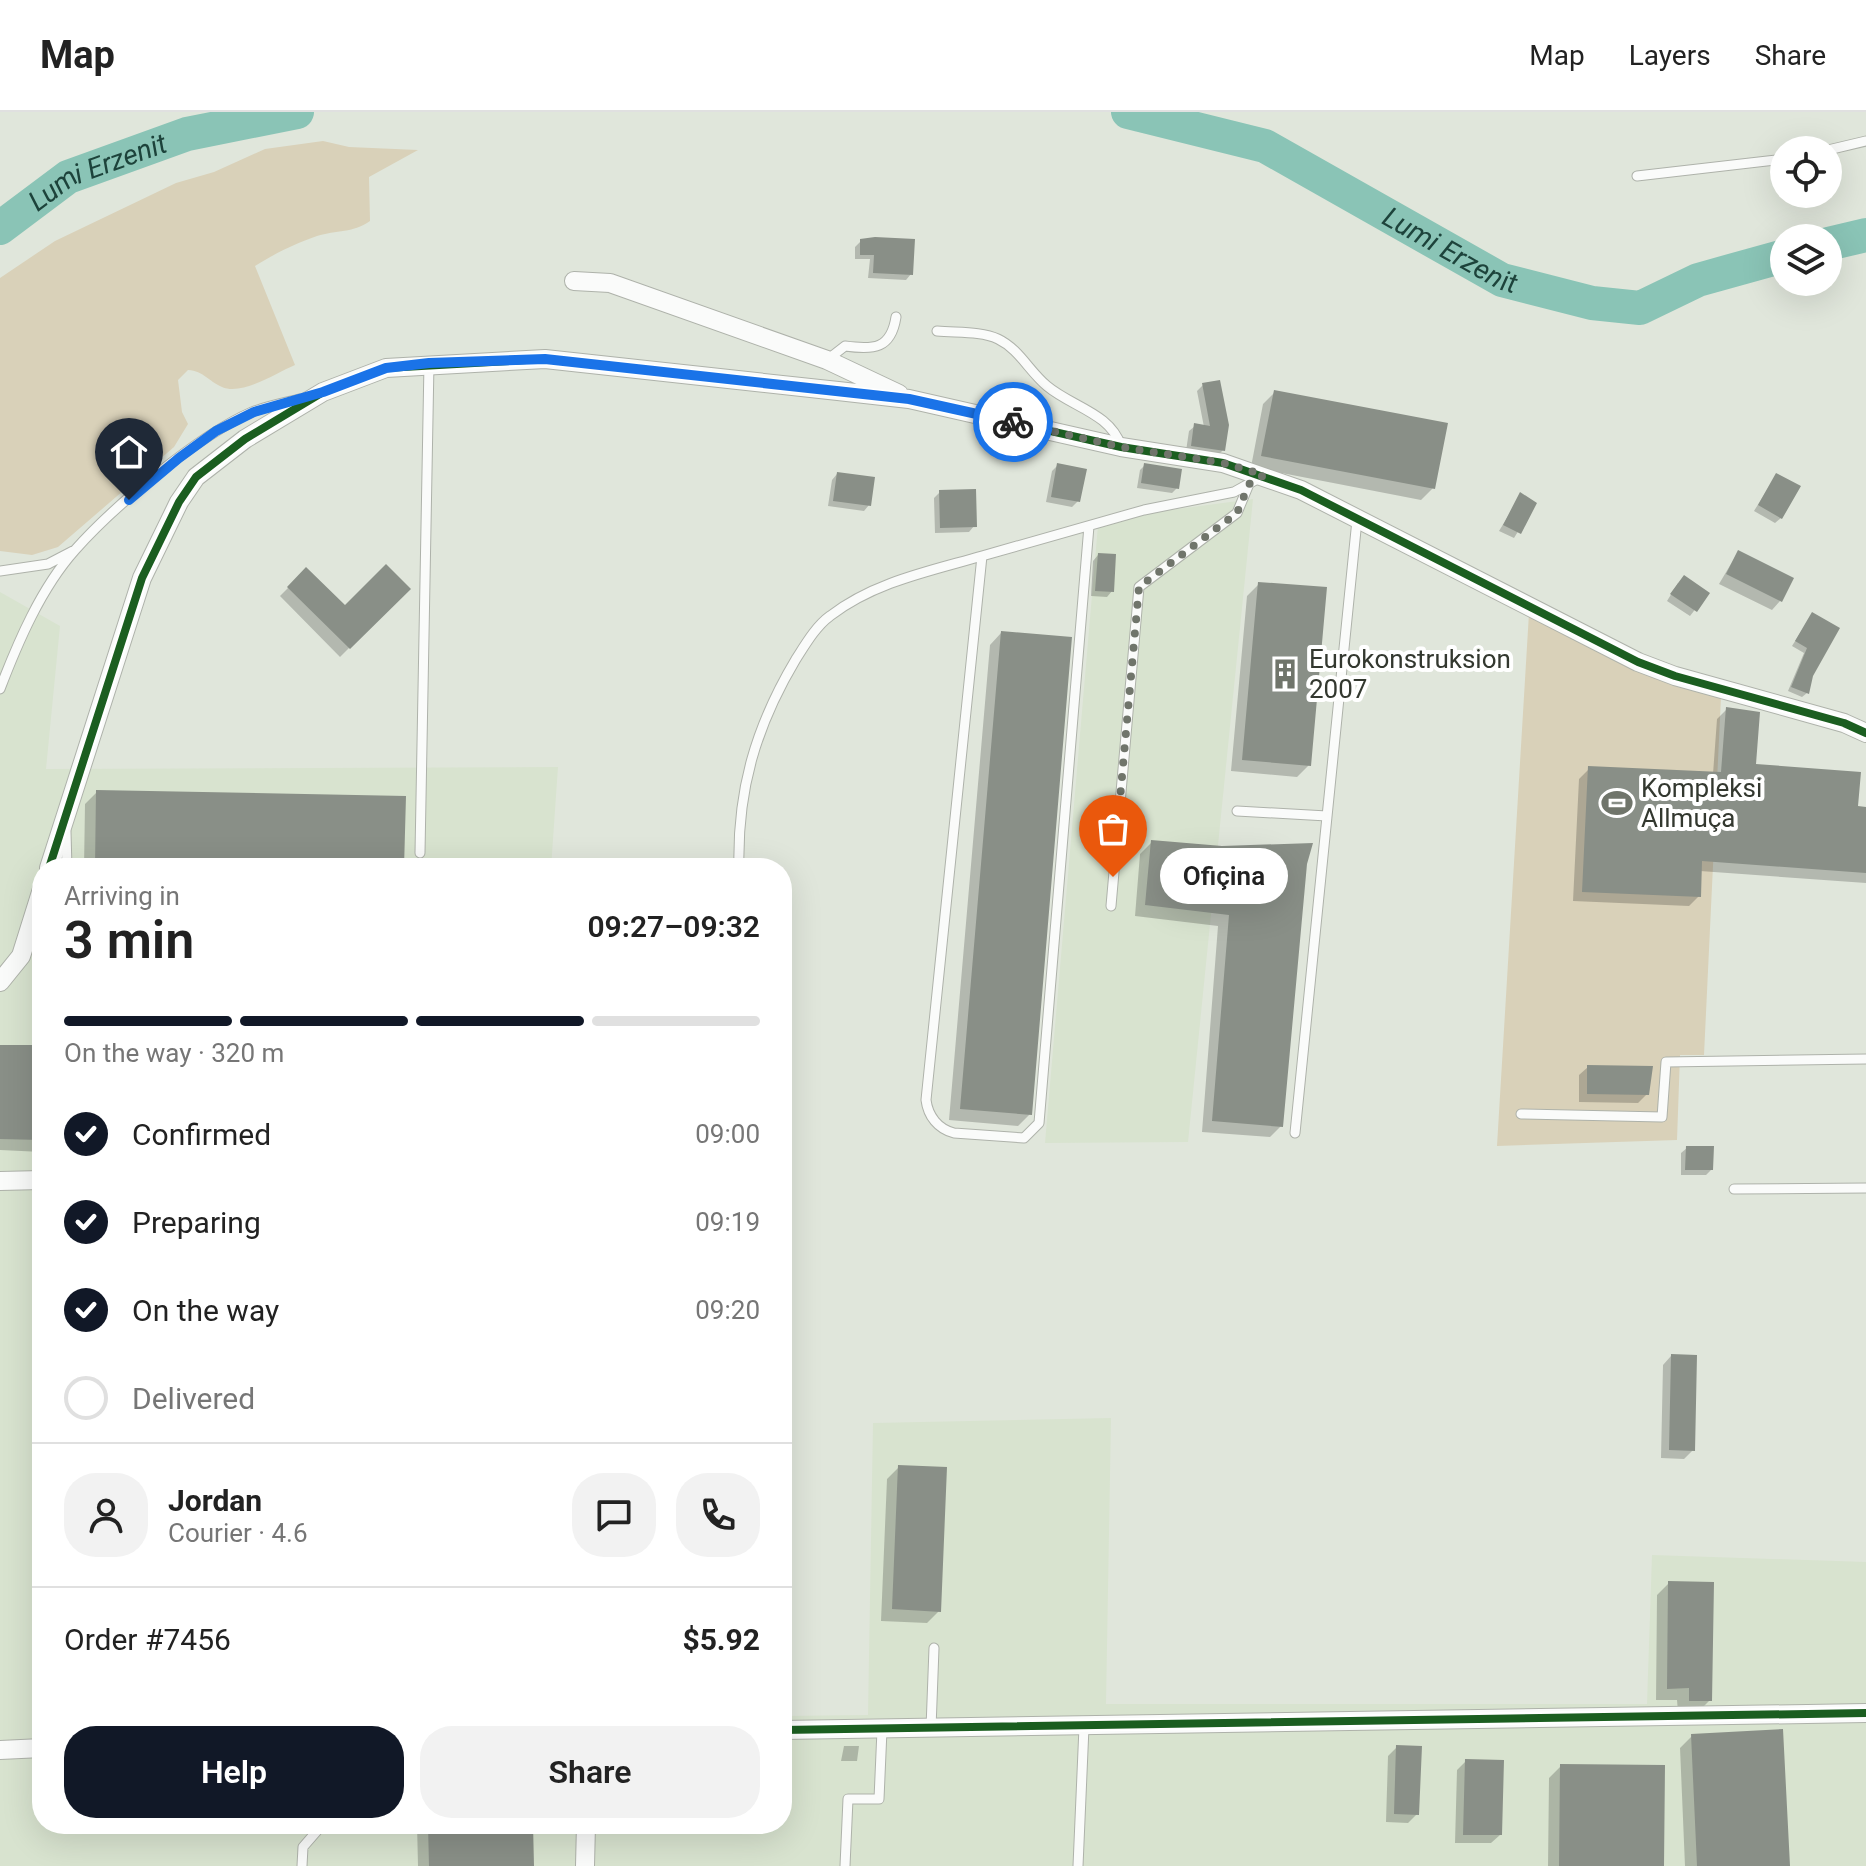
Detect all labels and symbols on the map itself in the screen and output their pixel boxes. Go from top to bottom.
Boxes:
water label: Lumi Erzenit [22,126,172,218]
water label: Lumi Erzenit [1377,200,1522,300]
courier [973,382,1053,462]
pin [95,418,163,500]
place label: Eurokonstruksion 2007 [1309,644,1511,704]
building icon: Eurokonstruksion 2007 [1268,657,1302,691]
place label: Kompleksi Allmuça [1641,773,1762,833]
sports icon: Kompleksi Allmuça [1600,786,1634,820]
pin [1079,795,1147,877]
callout: Ofiçina [1161,849,1289,905]

